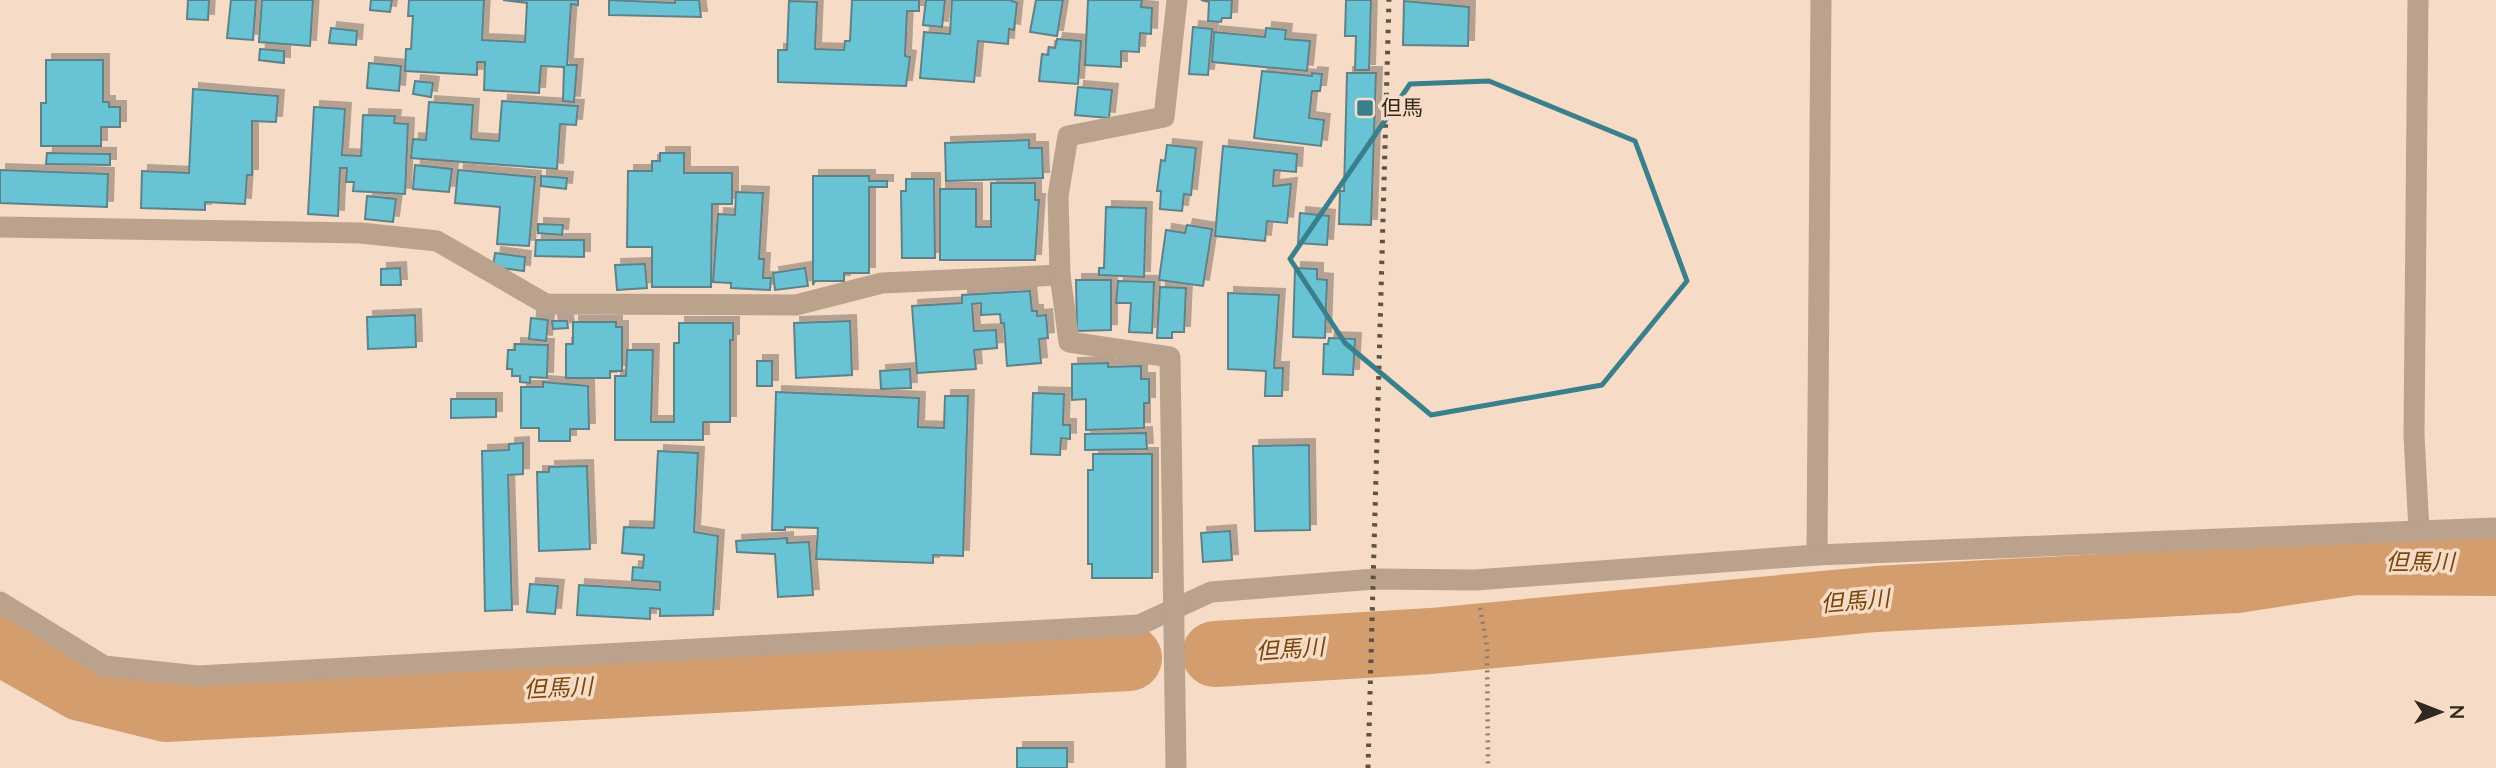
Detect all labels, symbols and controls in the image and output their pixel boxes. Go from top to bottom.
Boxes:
place label: 但馬 [1381,94,1423,119]
marker: 但馬 [1355,98,1375,118]
water label: 但馬川 [2386,547,2458,575]
water label: 但馬川 [1819,583,1893,617]
water label: 但馬川 [1255,631,1328,664]
water label: 但馬川 [523,671,596,703]
north arrow [2405,677,2475,747]
text: N [2446,705,2469,719]

